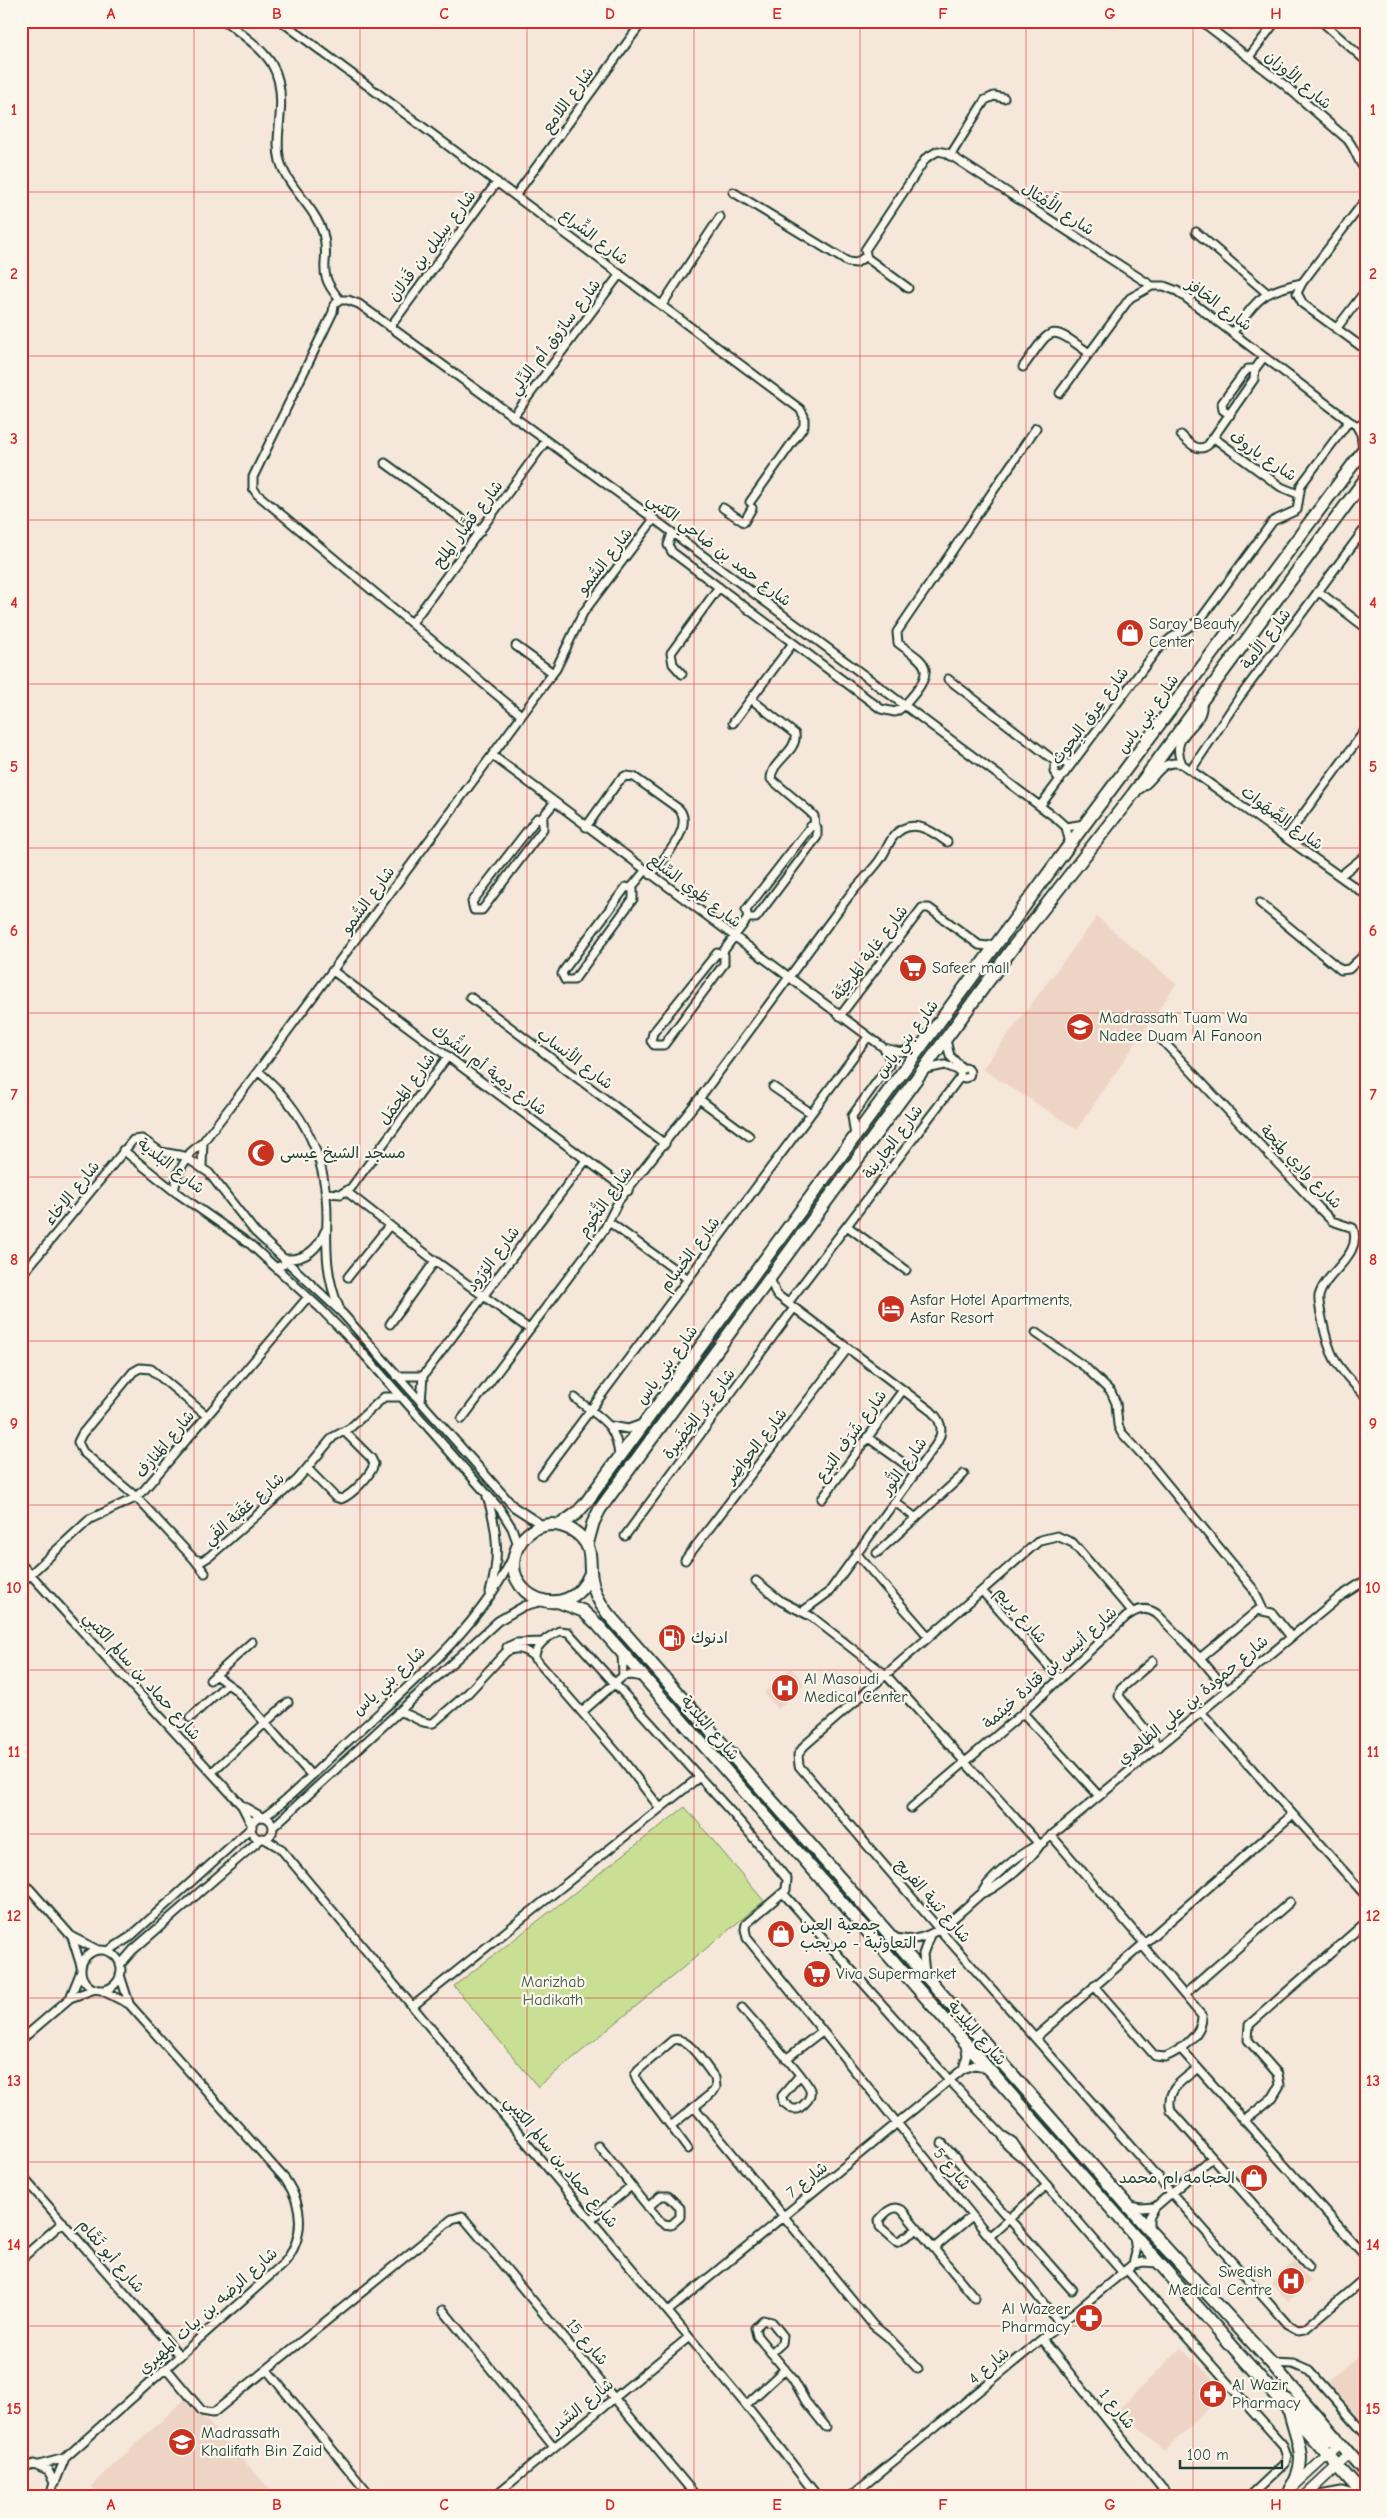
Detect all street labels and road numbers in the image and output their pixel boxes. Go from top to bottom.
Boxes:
street label: شارع الأوزان [1260,45,1336,115]
street label: شارع اللامع [538,64,600,138]
street label: شارع الأَمْثال [1017,175,1100,241]
street label: شارع سِلِيل بن قَذلان [383,186,481,306]
street label: شارع الشِّراع [555,202,634,270]
street label: شارع الحَافِز [1180,274,1255,336]
street label: شارع سارُوق أم الدِّلِي [505,275,608,401]
street label: شارع ياروف [1225,427,1300,487]
street label: شارع قصَّار المِلح [429,477,508,572]
street label: شارع حمد بن ضاحي الكتبي [640,490,795,614]
street label: شارع السُّمو [572,524,638,600]
street label: شارع الأمة [1236,604,1296,674]
street label: شارع عِرق البِحوث [1048,664,1135,770]
street label: شارع بني ياس [1113,671,1187,760]
street label: شارع الصَّهَوات [1236,782,1327,855]
street label: شارع طَوِي السِّلَع [644,849,746,934]
street label: شارع السُّمو [336,863,400,940]
street label: شارع غابة المَرخِيَّة [828,902,913,1005]
street label: شارع بني ياس [872,996,946,1085]
street label: شارع دِمية أم الشُّوك [426,1017,553,1122]
street label: شارع الأنساب [532,1023,618,1095]
street label: شارع المَحمَل [375,1050,441,1130]
street label: شارع الجارِينة [859,1101,929,1184]
street label: شارع وادِي لميَحة [1255,1121,1345,1214]
street label: شارع البلدية [133,1134,208,1199]
street label: شارع الإخاء [41,1157,105,1230]
street label: شارع النُّجُوم [571,1161,638,1242]
street label: شارع الحُسام [656,1213,726,1296]
street label: شارع الوُرُود [463,1223,525,1296]
street label: شارع بني ياس [632,1322,706,1411]
street label: شارع بَر الخِضَيرة [659,1365,740,1464]
street label: شارع شَرَف البَدع [811,1386,892,1487]
street label: شارع الحواضِر [720,1405,792,1490]
street label: شارع المَنازِف [132,1407,200,1483]
street label: شارع النُّور [873,1432,932,1501]
street label: شارع عَقَبَة الفَي [200,1469,291,1553]
street label: شارع بريم [989,1583,1050,1649]
street label: شارع أنيس بن قتادة خيثمة [979,1603,1122,1734]
street label: شارع حماد بن سالم الكتبي [76,1608,204,1747]
street label: شارع حمودة بن علي الظاهري [1114,1632,1275,1772]
street label: شارع بني ياس [349,1643,433,1723]
street label: شارع البلدية [676,1692,743,1765]
street label: شارع ثنية الفريج [890,1855,974,1948]
street label: شارع البلدية [943,1997,1010,2070]
street label: شارع حماد بن سالم الكتبي [497,2093,621,2235]
street label: شارع 5 [928,2144,974,2195]
street label: شارع 7 [783,2158,832,2204]
street label: شارع أبو تَمَّام [72,2215,148,2298]
street label: شارع الرضه بن بيات المهيري [135,2244,282,2380]
street label: شارع 15 [561,2315,612,2370]
street label: شارع 4 [965,2344,1014,2390]
street label: شارع السَّدر [545,2375,618,2440]
street label: شارع 1 [1094,2385,1139,2434]

